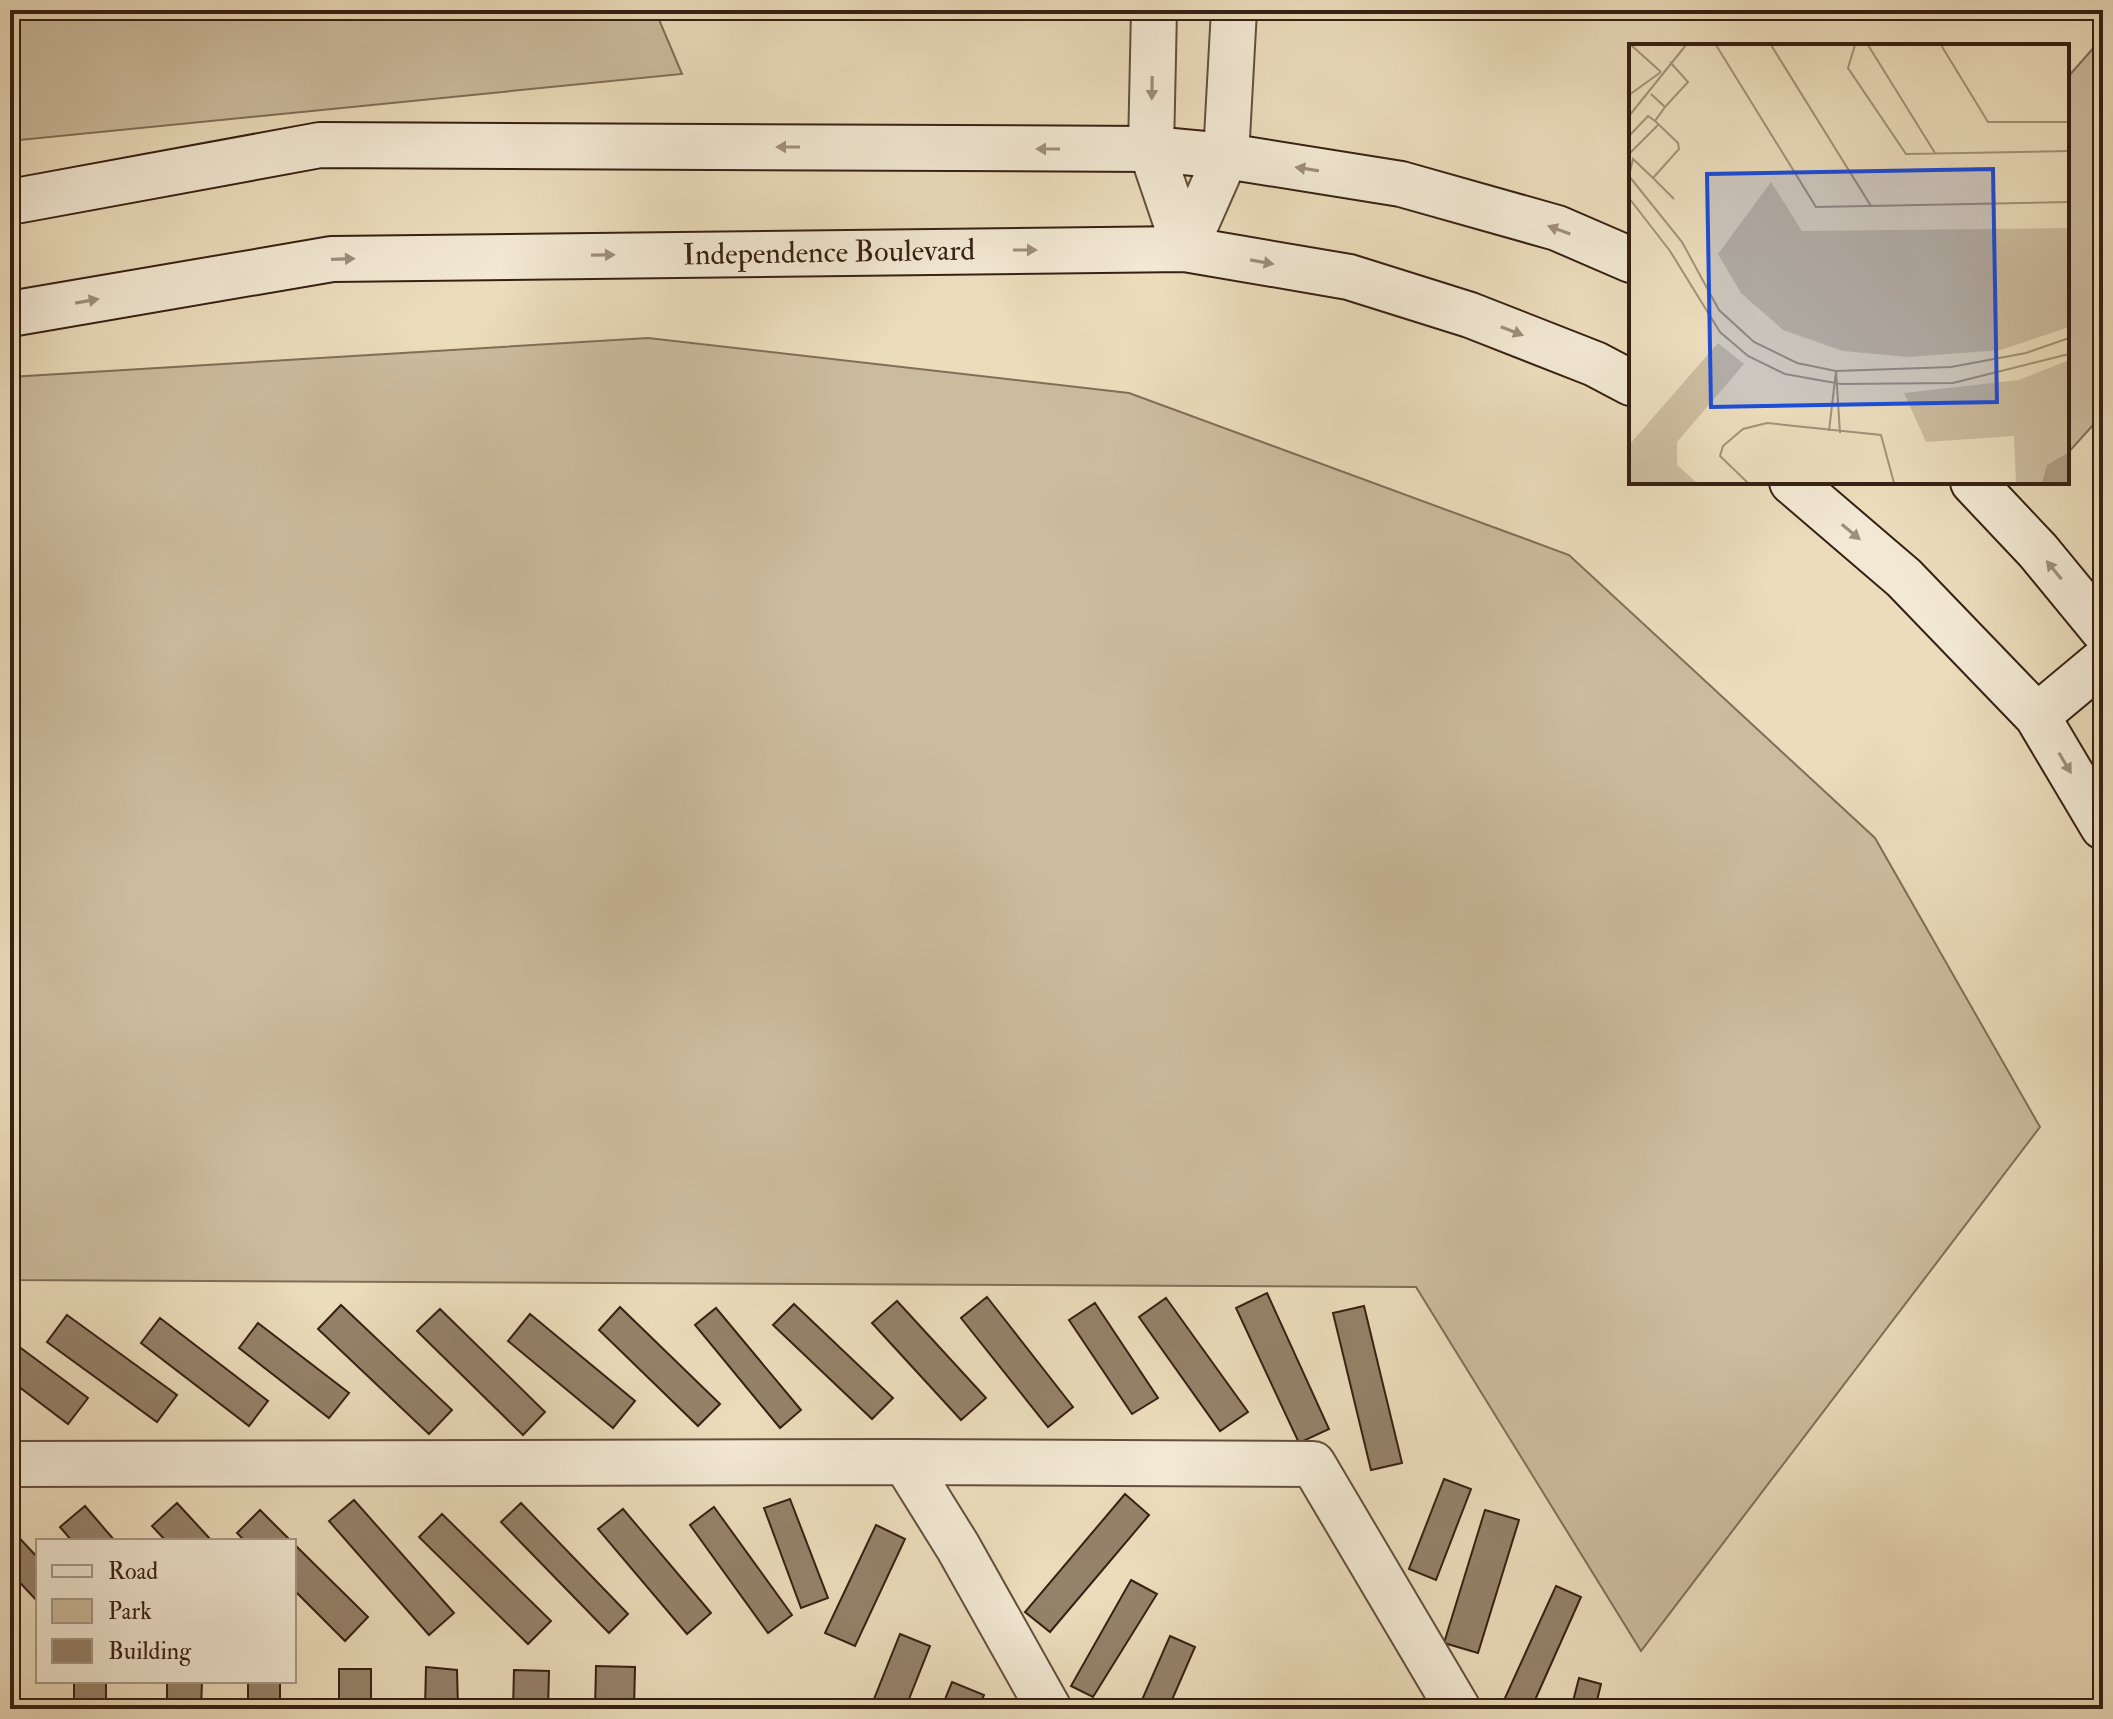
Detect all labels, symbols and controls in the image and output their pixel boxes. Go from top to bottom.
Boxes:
inset map [1629,44,2069,484]
one-way arrow [1146,76,1158,101]
one-way arrow [775,141,800,153]
one-way arrow [1035,143,1060,155]
one-way arrow [1294,162,1319,174]
one-way arrow [1547,223,1571,236]
street label: Independence Boulevard [683,231,976,274]
one-way arrow [1013,244,1038,256]
one-way arrow [591,249,616,261]
one-way arrow [331,253,356,266]
one-way arrow [1250,257,1275,269]
one-way arrow [75,295,100,307]
one-way arrow [1500,325,1524,338]
one-way arrow [1841,523,1861,541]
one-way arrow [2046,560,2062,580]
one-way arrow [2058,752,2072,774]
legend [36,1539,296,1683]
text: Road [108,1556,158,1587]
text: Park [108,1596,152,1627]
text: Building [108,1636,192,1667]

